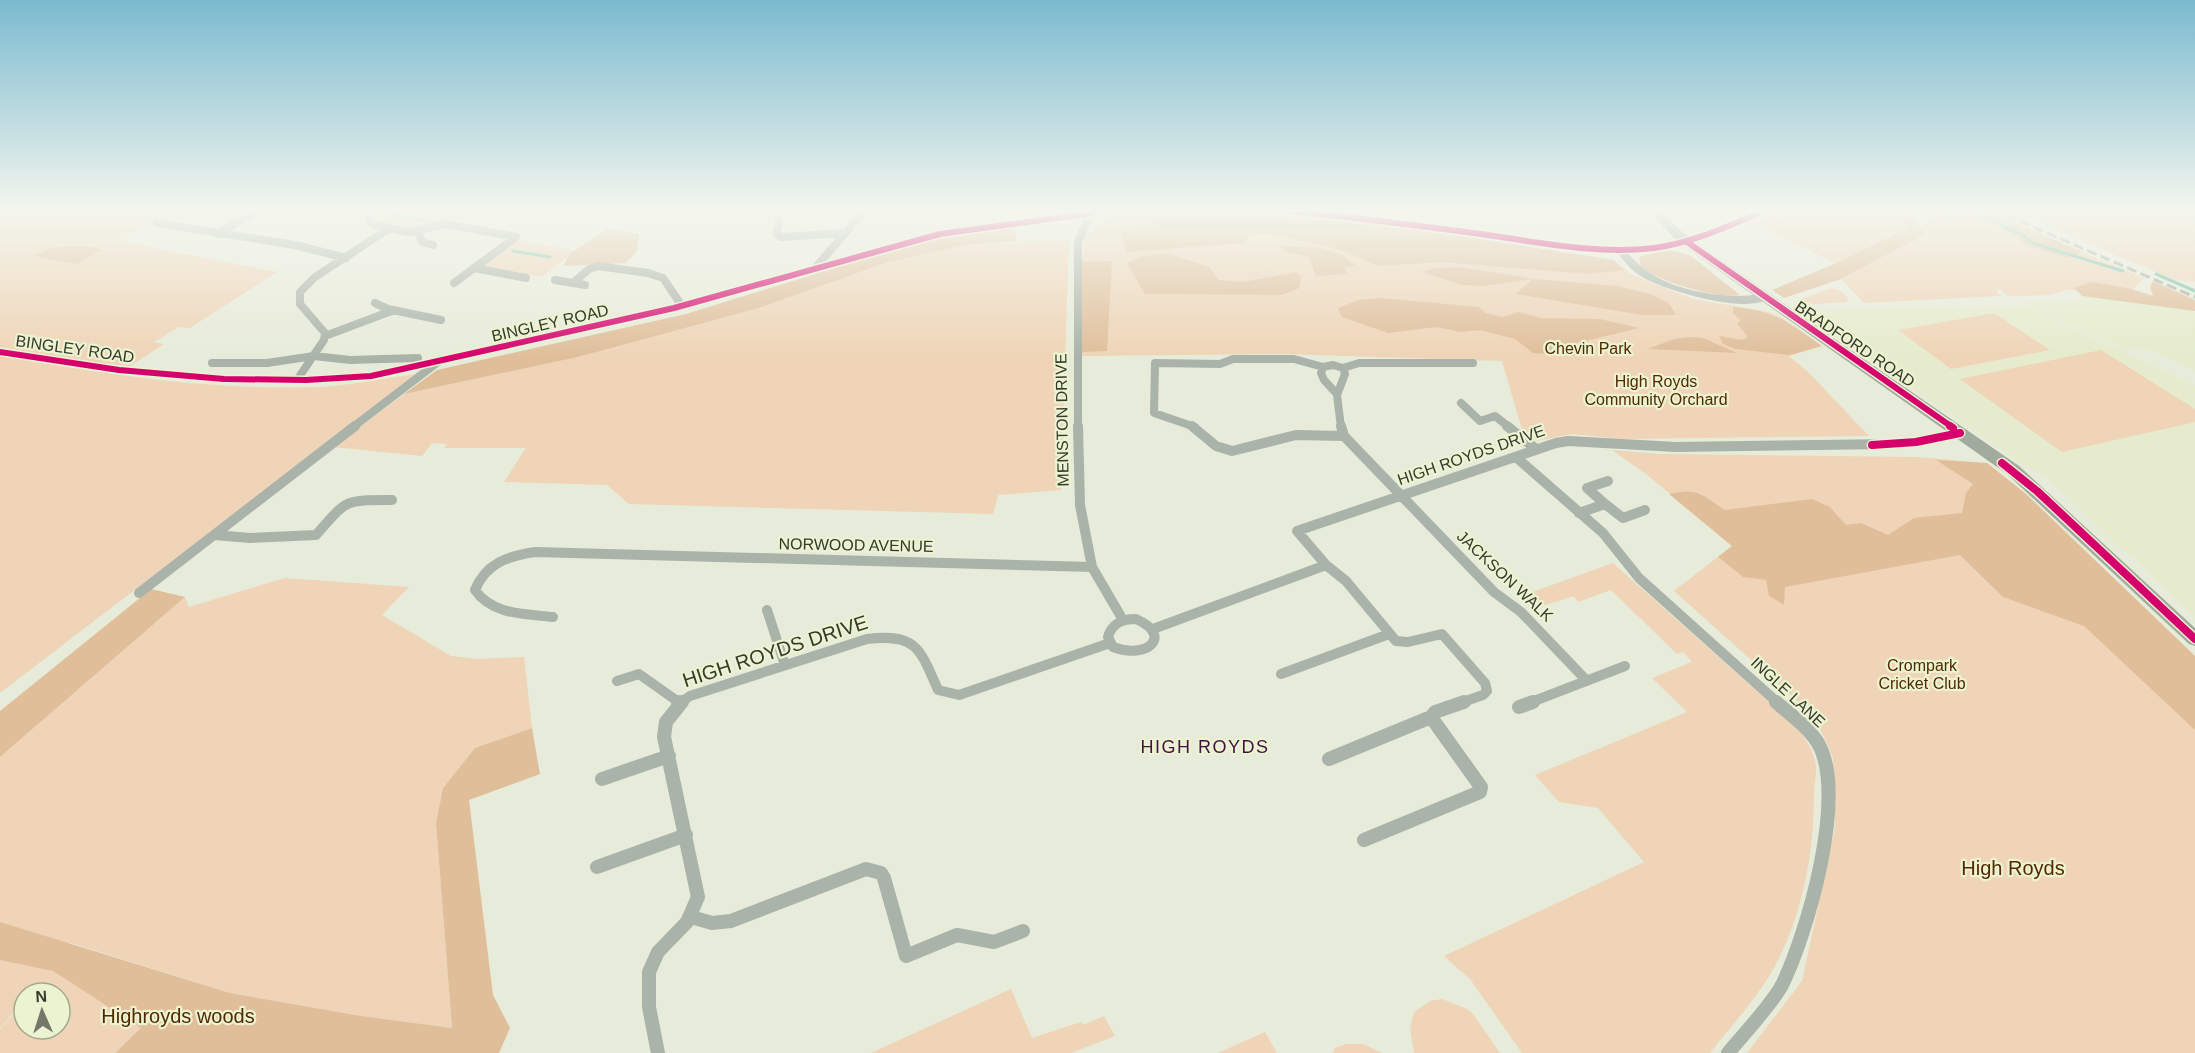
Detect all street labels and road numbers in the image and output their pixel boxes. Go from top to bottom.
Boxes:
street label: BRADFORD ROAD [1792,298,1918,390]
street label: BINGLEY ROAD [490,301,610,345]
street label: BINGLEY ROAD [15,332,135,366]
street label: MENSTON DRIVE [1052,353,1072,487]
street label: HIGH ROYDS DRIVE [1395,422,1547,488]
street label: JACKSON WALK [1454,527,1557,625]
street label: NORWOOD AVENUE [778,535,934,555]
street label: HIGH ROYDS DRIVE [680,611,870,691]
street label: INGLE LANE [1748,654,1828,730]

